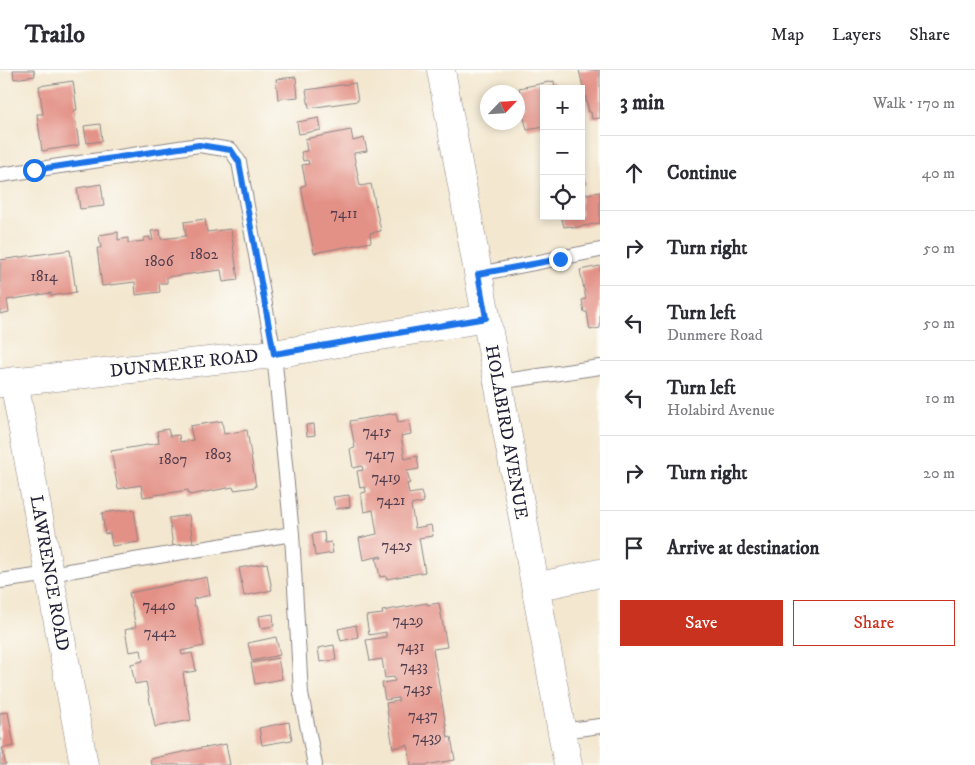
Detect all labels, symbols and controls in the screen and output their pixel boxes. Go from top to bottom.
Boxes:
text: Trailo [25,20,85,50]
text: Map [771,24,804,46]
text: Layers [832,24,881,46]
text: Share [909,24,950,46]
north arrow [480,85,525,130]
map controls [540,85,585,220]
button: + [540,85,585,130]
text: 3 min [620,90,665,116]
text: Walk · 170 m [873,93,955,113]
button: − [540,130,585,175]
route start [23,159,46,182]
icon: ahead [620,159,648,187]
text: Continue [667,162,737,185]
text: 40 m [922,163,955,183]
button: locate [540,175,585,220]
house number: 7411 [330,204,358,223]
icon: right [620,234,648,262]
text: Turn right [667,237,747,260]
text: 50 m [923,238,955,258]
house number: 1802 [190,245,219,264]
route end [549,248,572,271]
house number: 1806 [145,252,175,271]
house number: 1814 [30,267,58,286]
text: Turn left [667,302,736,325]
icon: left [620,309,648,337]
text: 50 m [923,313,955,333]
text: Dunmere Road [667,325,763,345]
street label: HOLABIRD AVENUE [480,343,532,521]
street label: DUNMERE ROAD [109,345,259,383]
text: Turn left [667,377,736,400]
icon: left [620,384,648,412]
text: 10 m [925,388,955,408]
text: Holabird Avenue [667,400,775,420]
house number: 7415 [362,422,392,441]
house number: 1803 [205,445,231,464]
house number: 7417 [365,445,395,464]
house number: 1807 [159,450,188,469]
icon: right [620,459,648,487]
text: Turn right [667,462,747,485]
text: 20 m [923,463,955,483]
house number: 7419 [371,468,401,487]
house number: 7421 [376,491,406,510]
street label: LAWRENCE ROAD [24,494,74,653]
icon: arrive [620,534,648,562]
house number: 7425 [381,536,413,555]
text: Arrive at destination [667,537,819,560]
house number: 7440 [143,596,176,615]
button: Save [620,600,783,646]
button: Share [793,600,955,646]
house number: 7429 [392,611,424,630]
house number: 7442 [144,623,177,642]
house number: 7431 [397,637,425,656]
house number: 7433 [400,657,428,676]
house number: 7435 [403,679,433,698]
house number: 7437 [408,706,438,725]
house number: 7439 [412,728,442,747]

